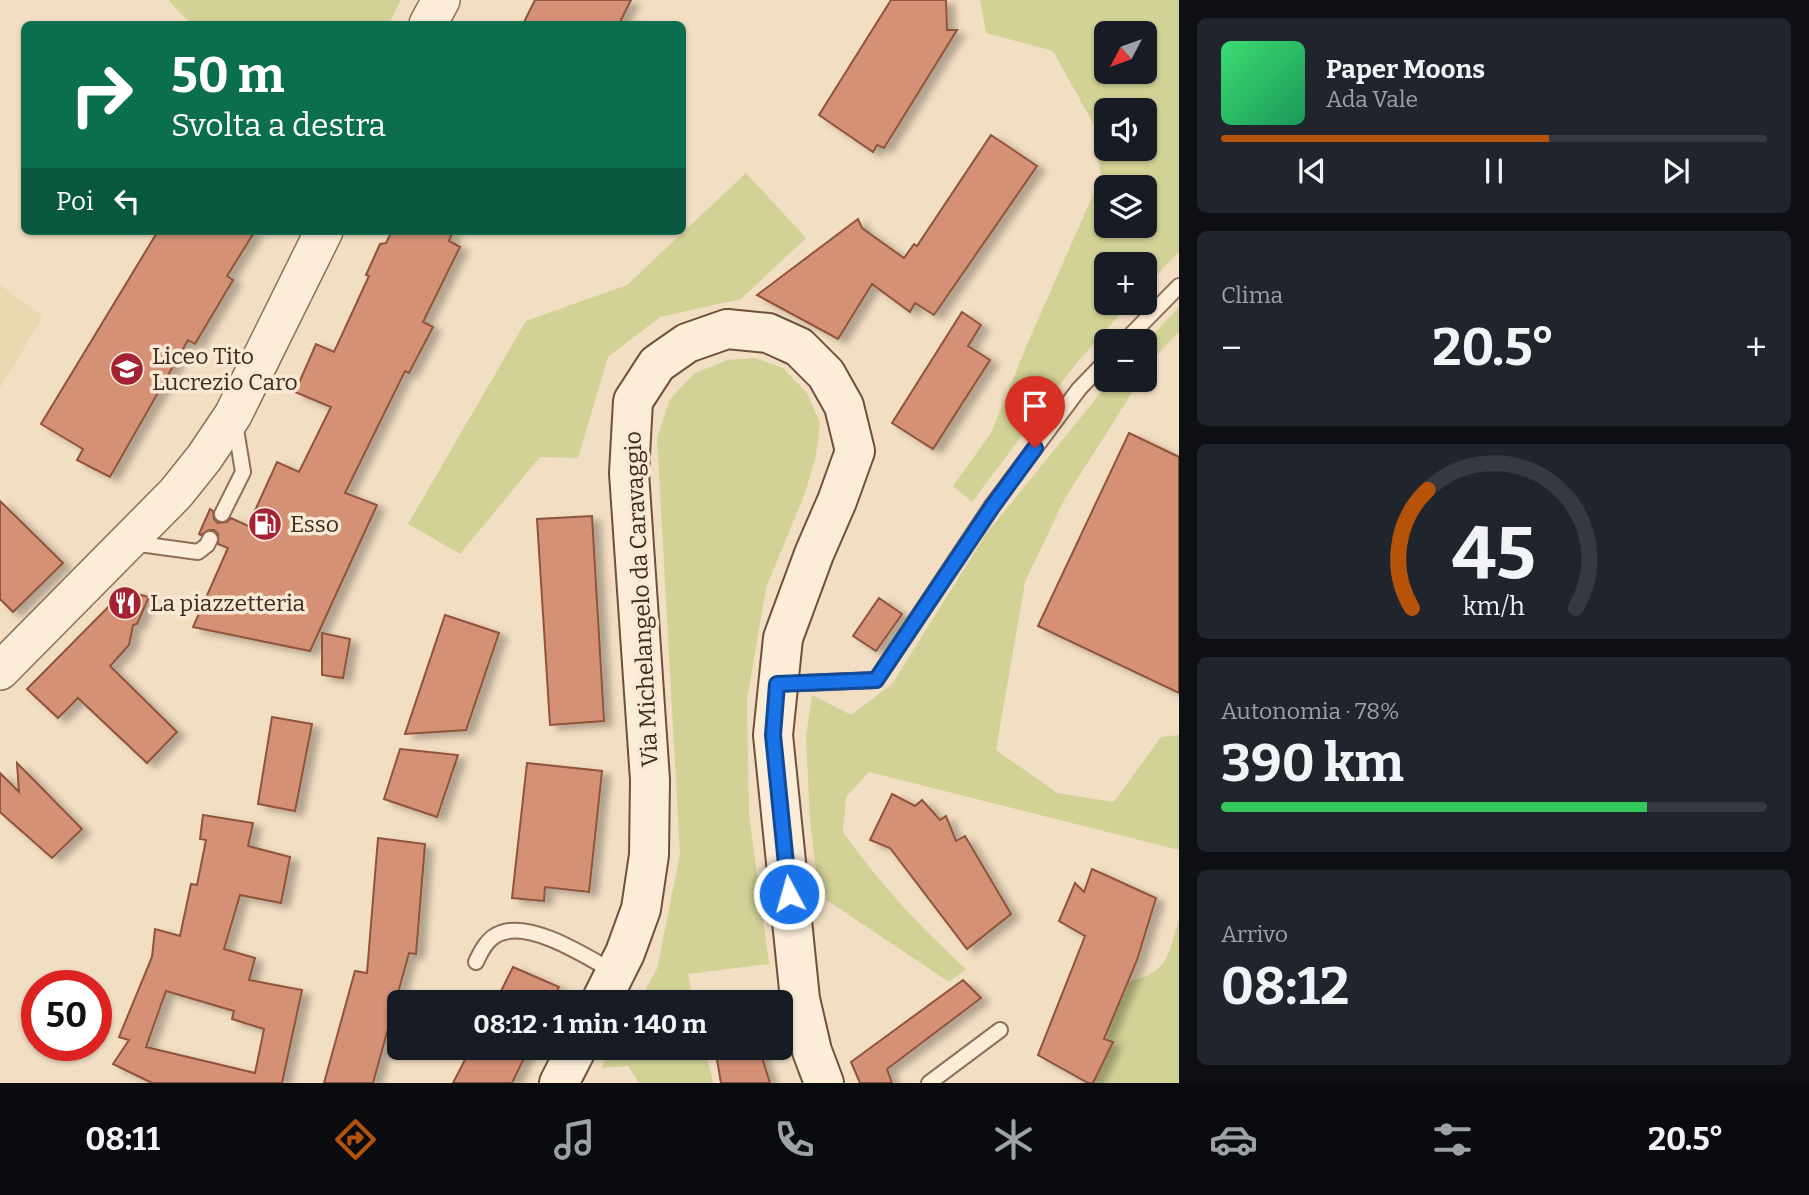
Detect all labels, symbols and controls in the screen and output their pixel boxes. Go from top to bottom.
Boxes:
north arrow [1094,21,1157,84]
map controls [1094,21,1157,392]
text: 50 m [171,46,284,105]
icon: right [56,49,147,140]
text: Paper Moons [1326,54,1485,85]
text: Ada Vale [1326,85,1418,113]
button: sound [1094,98,1157,161]
text: Svolta a destra [171,106,386,144]
icon: previous [1293,152,1331,190]
icon: pause [1475,152,1513,190]
icon: next [1657,152,1695,190]
button: layers [1094,175,1157,238]
icon: left [108,182,146,220]
text: Poi [56,186,94,217]
button: + [1094,252,1157,315]
text: Clima [1221,281,1283,309]
text: 20.5° [1432,316,1555,379]
text: − [1221,325,1242,371]
text: + [1745,325,1767,371]
button: − [1094,329,1157,392]
place label: Liceo Tito Lucrezio Caro [152,342,298,396]
school or university icon: Liceo Tito Lucrezio Caro [108,350,146,388]
pin [1005,376,1065,448]
icon: arrive [1016,387,1054,425]
street label: Via Michelangelo da Caravaggio [618,430,664,768]
fuel station icon: Esso [246,505,284,543]
place label: Esso [290,510,339,538]
text: 45 [1452,510,1536,597]
restaurant icon: La piazzetteria [106,584,144,622]
place label: La piazzetteria [150,589,305,617]
text: km/h [1463,591,1525,621]
text: Autonomia · 78% [1221,697,1399,725]
text: 390 km [1221,732,1404,795]
position arrow [752,857,826,931]
text: Arrivo [1221,920,1288,948]
text: 08:12 [1221,955,1349,1018]
speed limit sign: 50 [21,970,112,1061]
text: 08:12 · 1 min · 140 m [473,1009,707,1040]
icon: directions [331,1115,380,1164]
icon: music [550,1115,599,1164]
icon: phone [770,1115,819,1164]
icon: climate [989,1115,1038,1164]
icon: car [1209,1115,1258,1164]
icon: filters [1428,1115,1477,1164]
text: 08:11 [85,1120,160,1158]
text: 20.5° [1648,1120,1724,1158]

